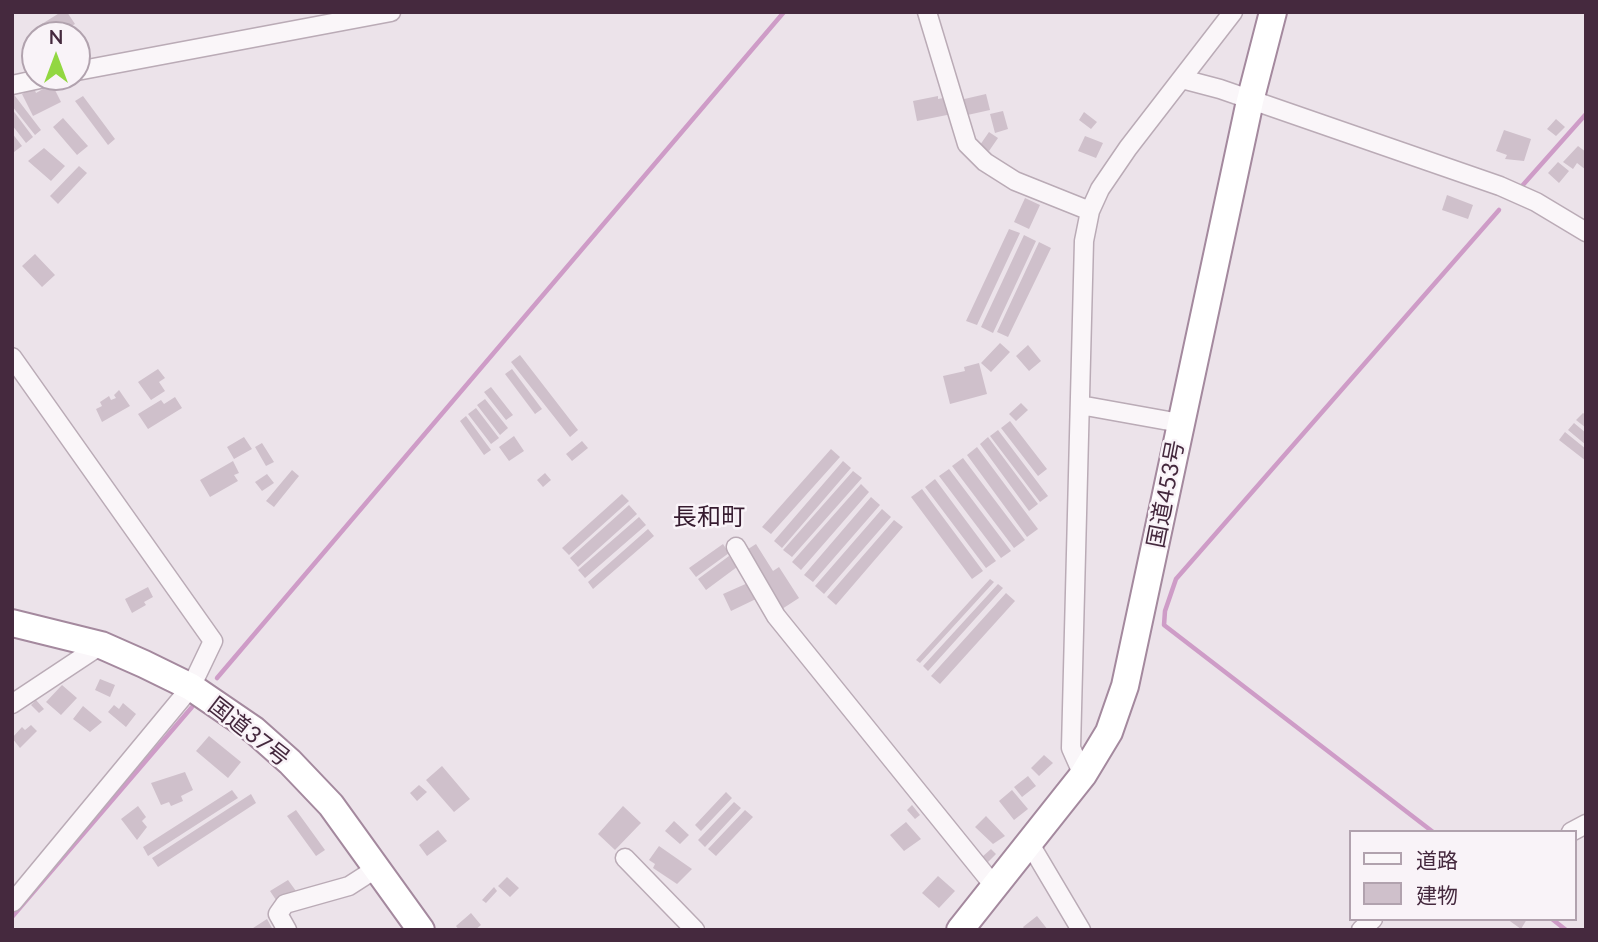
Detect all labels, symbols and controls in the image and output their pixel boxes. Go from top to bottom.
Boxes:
north arrow [21,21,91,91]
text: N [49,25,63,48]
street label: 国道453号 [1142,438,1190,550]
district label: 長和町 [673,503,745,531]
street label: 国道37号 [203,692,295,772]
legend [1350,830,1577,921]
text: 道路 [1416,847,1458,872]
text: 建物 [1416,882,1458,907]

